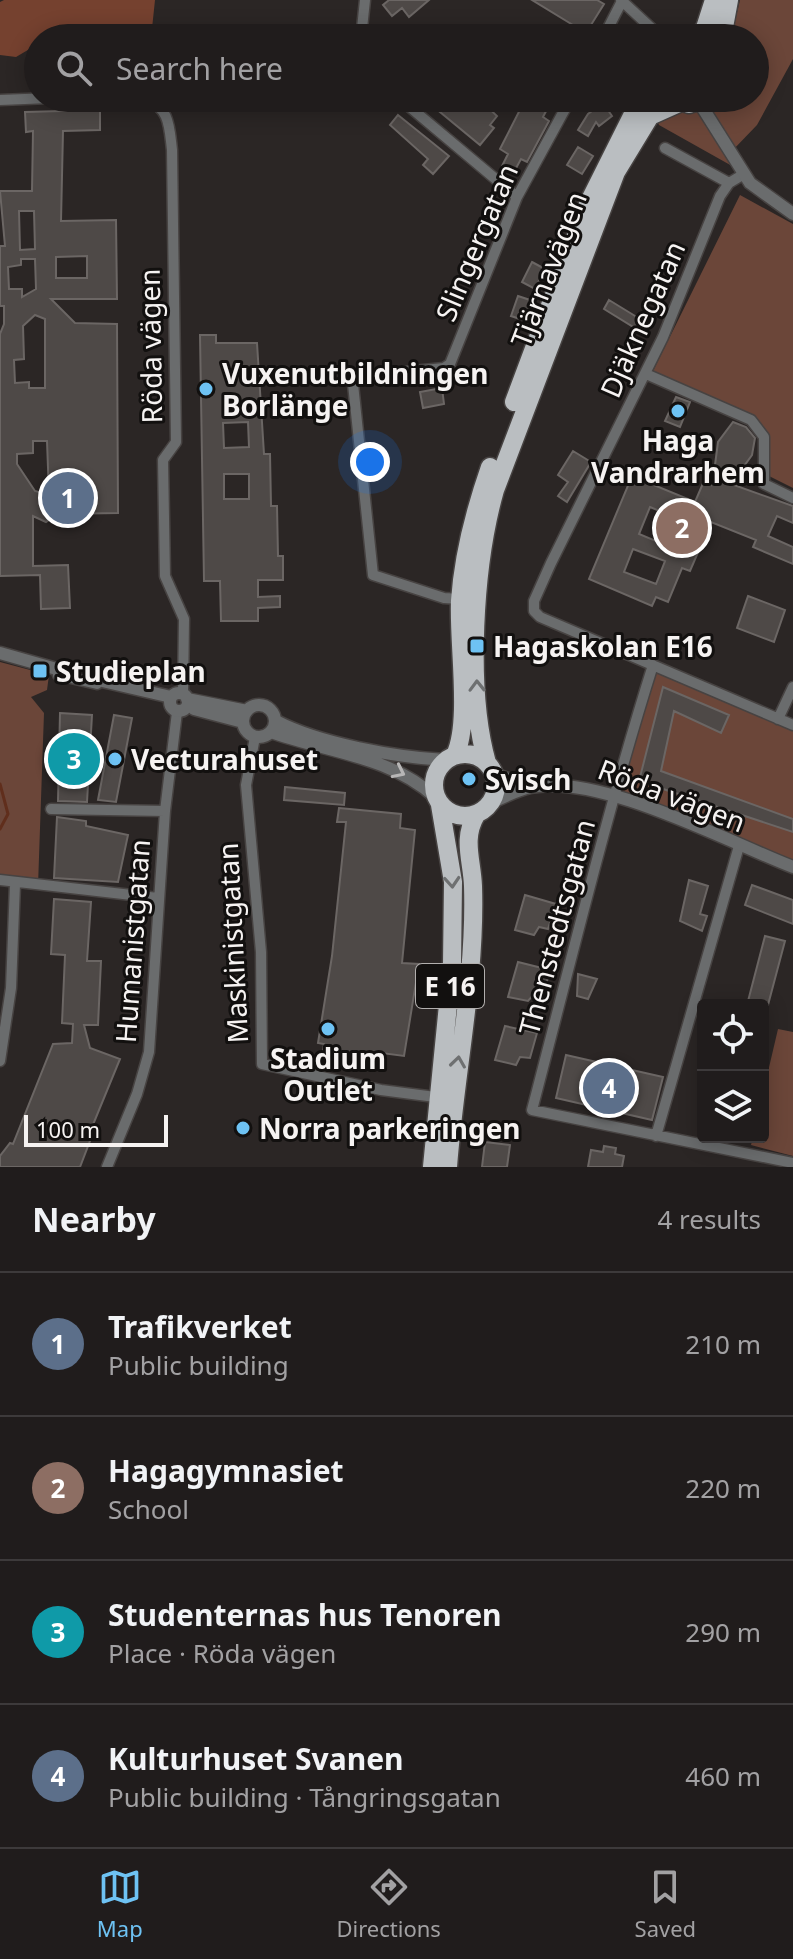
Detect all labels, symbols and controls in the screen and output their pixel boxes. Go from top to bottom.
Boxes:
search box [24,24,769,112]
icon: search [52,46,96,90]
text: Search here [116,48,283,89]
street label: Slingergatan [426,157,526,327]
street label: Tjärnavägen [501,186,595,352]
street label: Djäknegatan [591,235,693,403]
street label: Röda vägen [130,268,170,424]
place label: Vuxenutbildningen Borlänge [222,354,489,424]
marker: Vuxenutbildningen Borlänge [197,380,215,398]
marker: Haga Vandrarhem [669,402,687,420]
place label: Haga Vandrarhem [591,421,765,491]
your location [350,442,390,482]
pin: 1 [42,468,94,528]
pin: 2 [656,498,708,558]
place label: Hagaskolan E16 [493,627,713,665]
marker: Hagaskolan E16 [468,637,486,655]
place label: Studieplan [56,652,206,690]
marker: Studieplan [31,662,49,680]
one-way arrow [468,679,486,692]
pin: 3 [48,729,100,789]
place label: Vecturahuset [131,740,318,778]
marker: Vecturahuset [106,750,124,768]
street label: Röda vägen [593,750,751,840]
place label: Svisch [485,760,572,798]
one-way arrow [390,762,405,778]
marker: Svisch [460,770,478,788]
street label: Thenstedtsgatan [509,815,603,1039]
street label: Humanistgatan [106,838,158,1044]
street label: Maskinistgatan [208,842,256,1044]
one-way arrow [443,876,460,889]
road number: E 16 [416,964,484,1008]
map controls [697,999,769,1143]
button: locate [697,999,769,1071]
marker: Stadium Outlet [319,1020,337,1038]
place label: Stadium Outlet [270,1039,386,1109]
one-way arrow [449,1055,466,1068]
pin: 4 [583,1058,635,1118]
button: layers [697,1071,769,1143]
place label: Norra parkeringen [259,1109,521,1147]
scale bar [24,1111,168,1147]
text: 100 m [36,1114,100,1144]
marker: Norra parkeringen [234,1119,252,1137]
text: Nearby [32,1196,156,1242]
text: 4 results [657,1201,761,1237]
text: Trafikverket [108,1306,292,1347]
text: 1 [51,1326,65,1362]
text: 210 m [685,1326,761,1362]
text: Public building [108,1347,289,1383]
text: Hagagymnasiet [108,1450,344,1491]
text: 2 [51,1470,65,1506]
text: 220 m [685,1470,761,1506]
text: School [108,1491,189,1527]
text: Studenternas hus Tenoren [108,1594,502,1635]
text: 3 [51,1614,65,1650]
text: 290 m [685,1614,761,1650]
text: Place · Röda vägen [108,1635,336,1671]
text: Kulturhuset Svanen [108,1738,404,1779]
text: 4 [51,1758,65,1794]
text: 460 m [685,1758,761,1794]
text: Public building · Tångringsgatan [108,1779,501,1815]
tab: Map [97,1865,143,1943]
tab: Directions [336,1865,441,1943]
tab: Saved [635,1865,696,1943]

